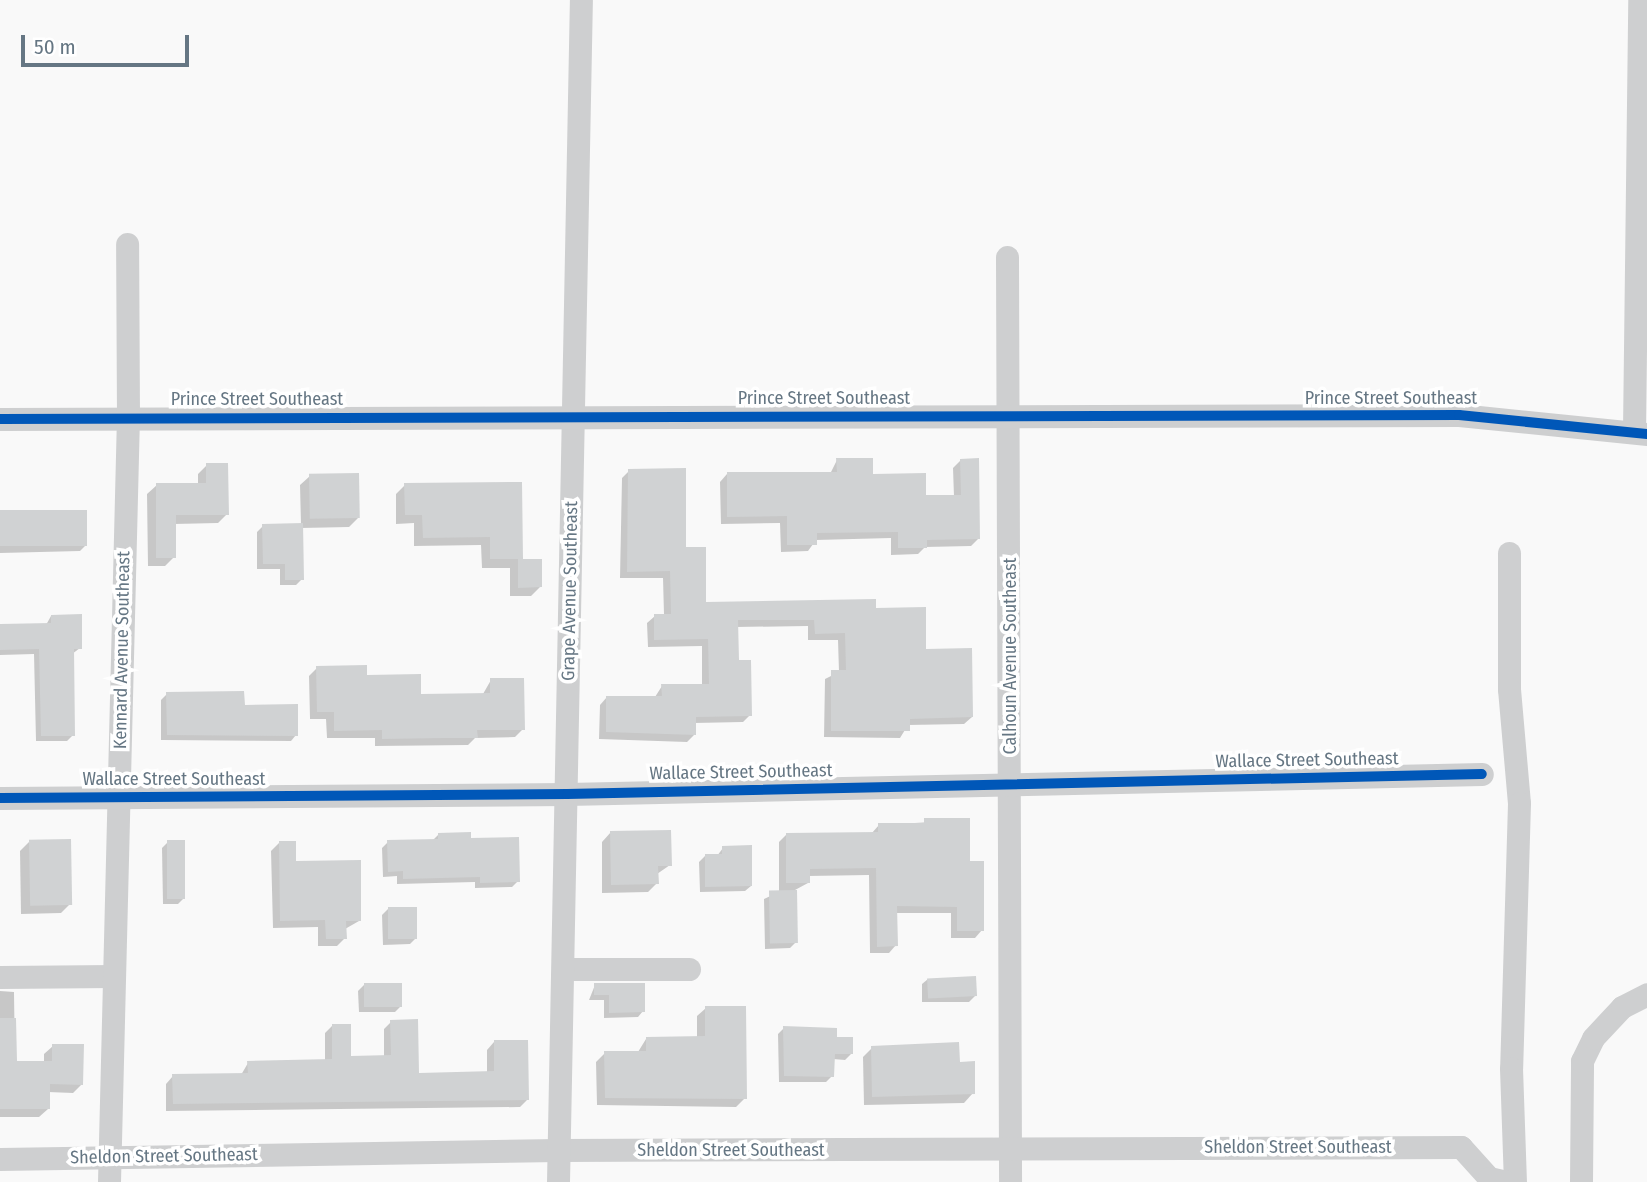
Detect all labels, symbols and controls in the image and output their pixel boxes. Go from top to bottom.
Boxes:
scale bar [24,21,192,65]
text: 50 m [34,34,76,60]
street label: Prince Street Southeast [738,387,910,409]
street label: Prince Street Southeast [1305,387,1477,409]
street label: Prince Street Southeast [171,388,343,410]
street label: Grape Avenue Southeast [558,501,582,681]
street label: Kennard Avenue Southeast [109,551,135,749]
street label: Calhoun Avenue Southeast [999,558,1021,754]
street label: Wallace Street Southeast [1215,748,1399,772]
street label: Wallace Street Southeast [649,760,833,784]
street label: Wallace Street Southeast [83,768,265,790]
street label: Sheldon Street Southeast [1204,1136,1392,1158]
street label: Sheldon Street Southeast [637,1139,825,1161]
street label: Sheldon Street Southeast [70,1144,258,1168]

